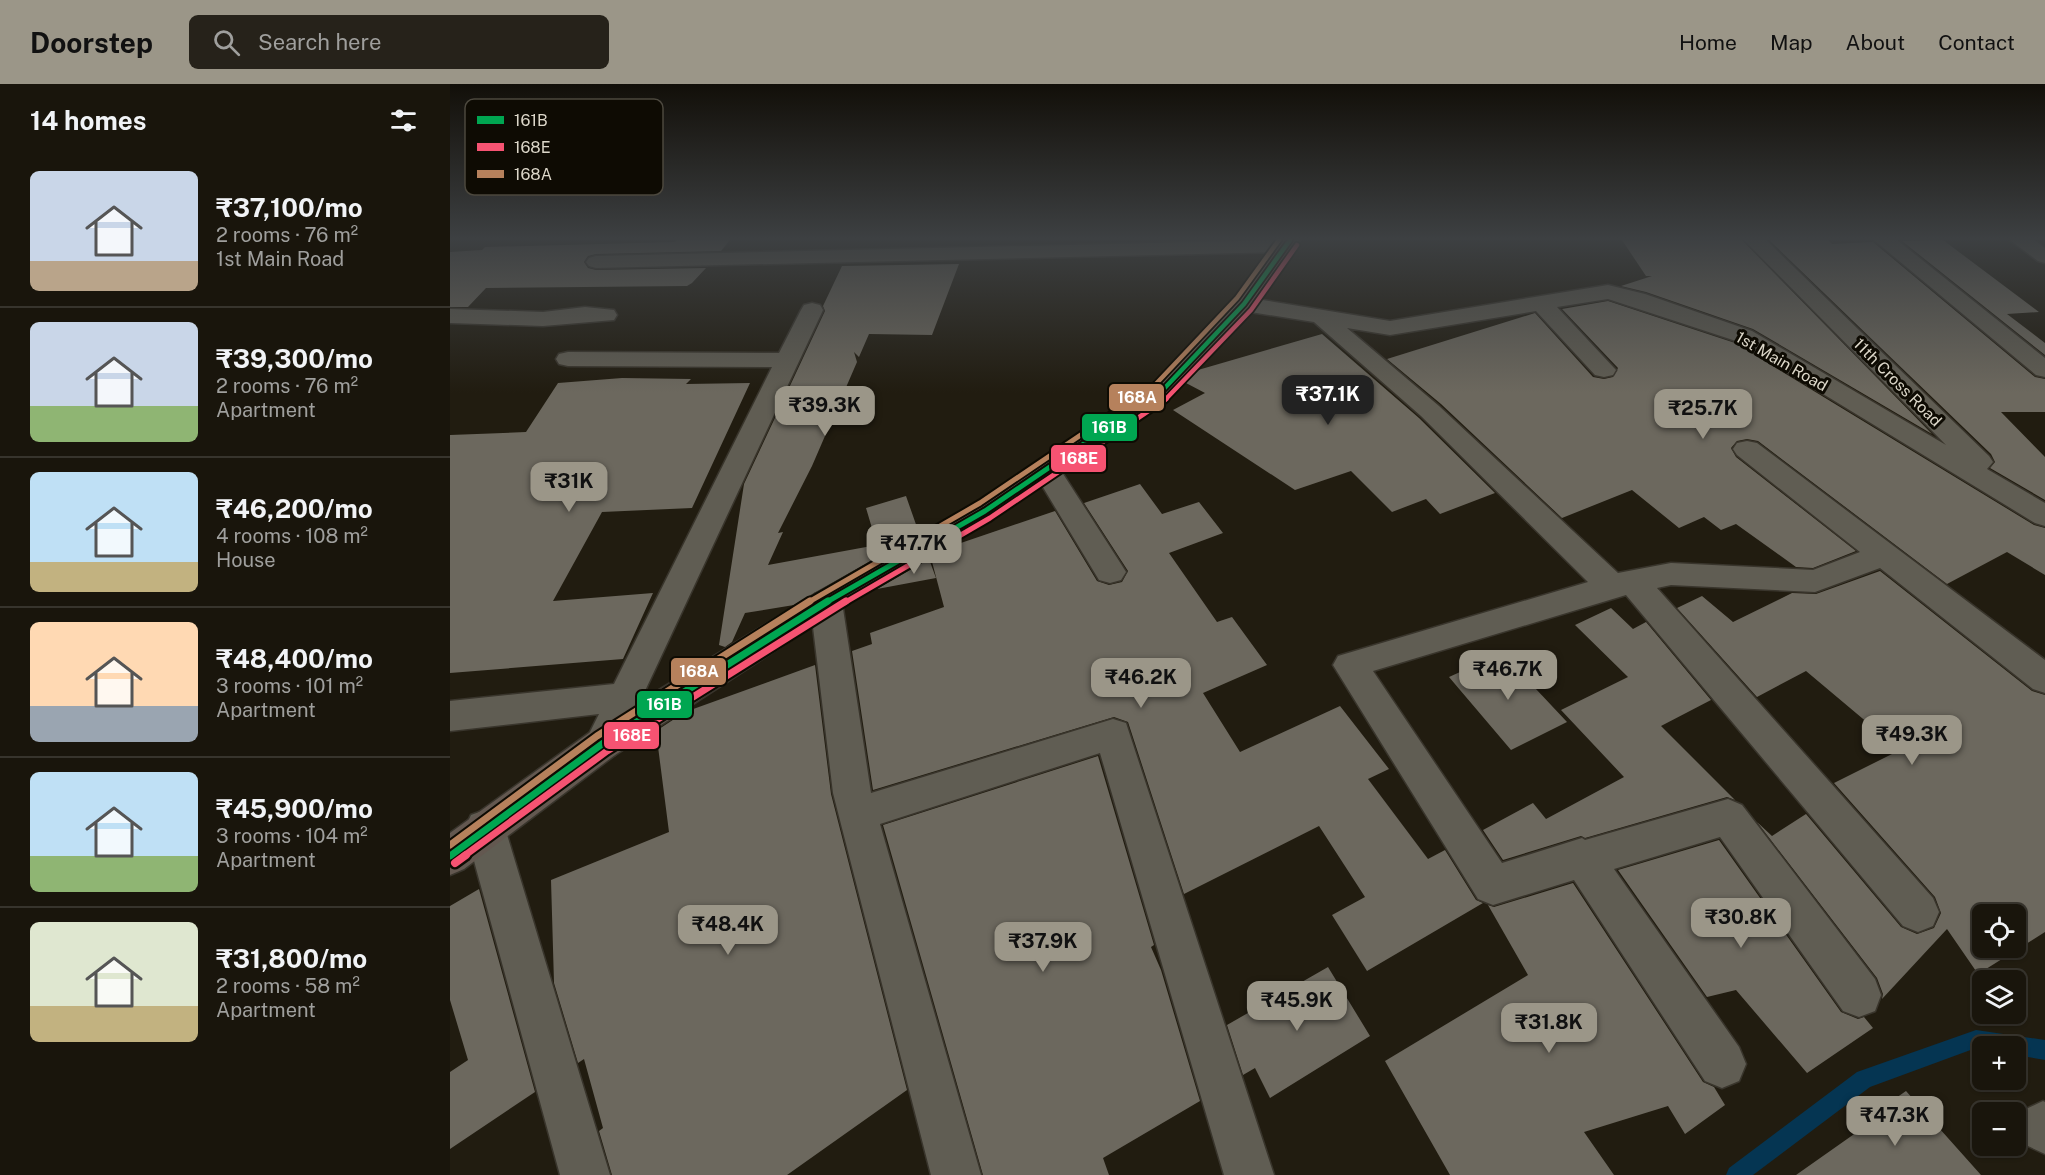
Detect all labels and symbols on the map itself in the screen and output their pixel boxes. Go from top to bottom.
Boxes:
legend [465,99,663,195]
text: 161B [514,111,548,130]
text: 168E [514,138,551,157]
text: 168A [514,165,552,184]
street label: 1st Main Road [1733,328,1831,395]
street label: 11th Cross Road [1850,334,1946,430]
pin: ₹37.1K [1279,375,1377,426]
line badge: 168A [1108,383,1165,412]
pin: ₹39.3K [776,386,874,437]
text: 168A [1117,388,1157,407]
pin: ₹25.7K [1654,389,1752,440]
line badge: 161B [1081,413,1138,442]
text: 161B [1091,418,1127,437]
line badge: 168E [1050,444,1107,473]
text: 168E [1060,449,1098,468]
pin: ₹31K [533,462,605,513]
pin: ₹47.7K [865,524,963,575]
pin: ₹46.7K [1459,650,1557,701]
line badge: 168A [670,657,727,686]
pin: ₹46.2K [1092,658,1190,709]
text: 168A [679,662,719,681]
line badge: 161B [636,690,693,719]
text: 161B [646,695,682,714]
pin: ₹49.3K [1863,715,1961,766]
line badge: 168E [603,721,660,750]
text: 168E [613,726,651,745]
pin: ₹30.8K [1692,898,1790,949]
pin: ₹48.4K [679,905,777,956]
pin: ₹37.9K [994,922,1092,973]
pin: ₹45.9K [1248,981,1346,1032]
pin: ₹31.8K [1500,1003,1598,1054]
pin: ₹47.3K [1846,1096,1944,1147]

